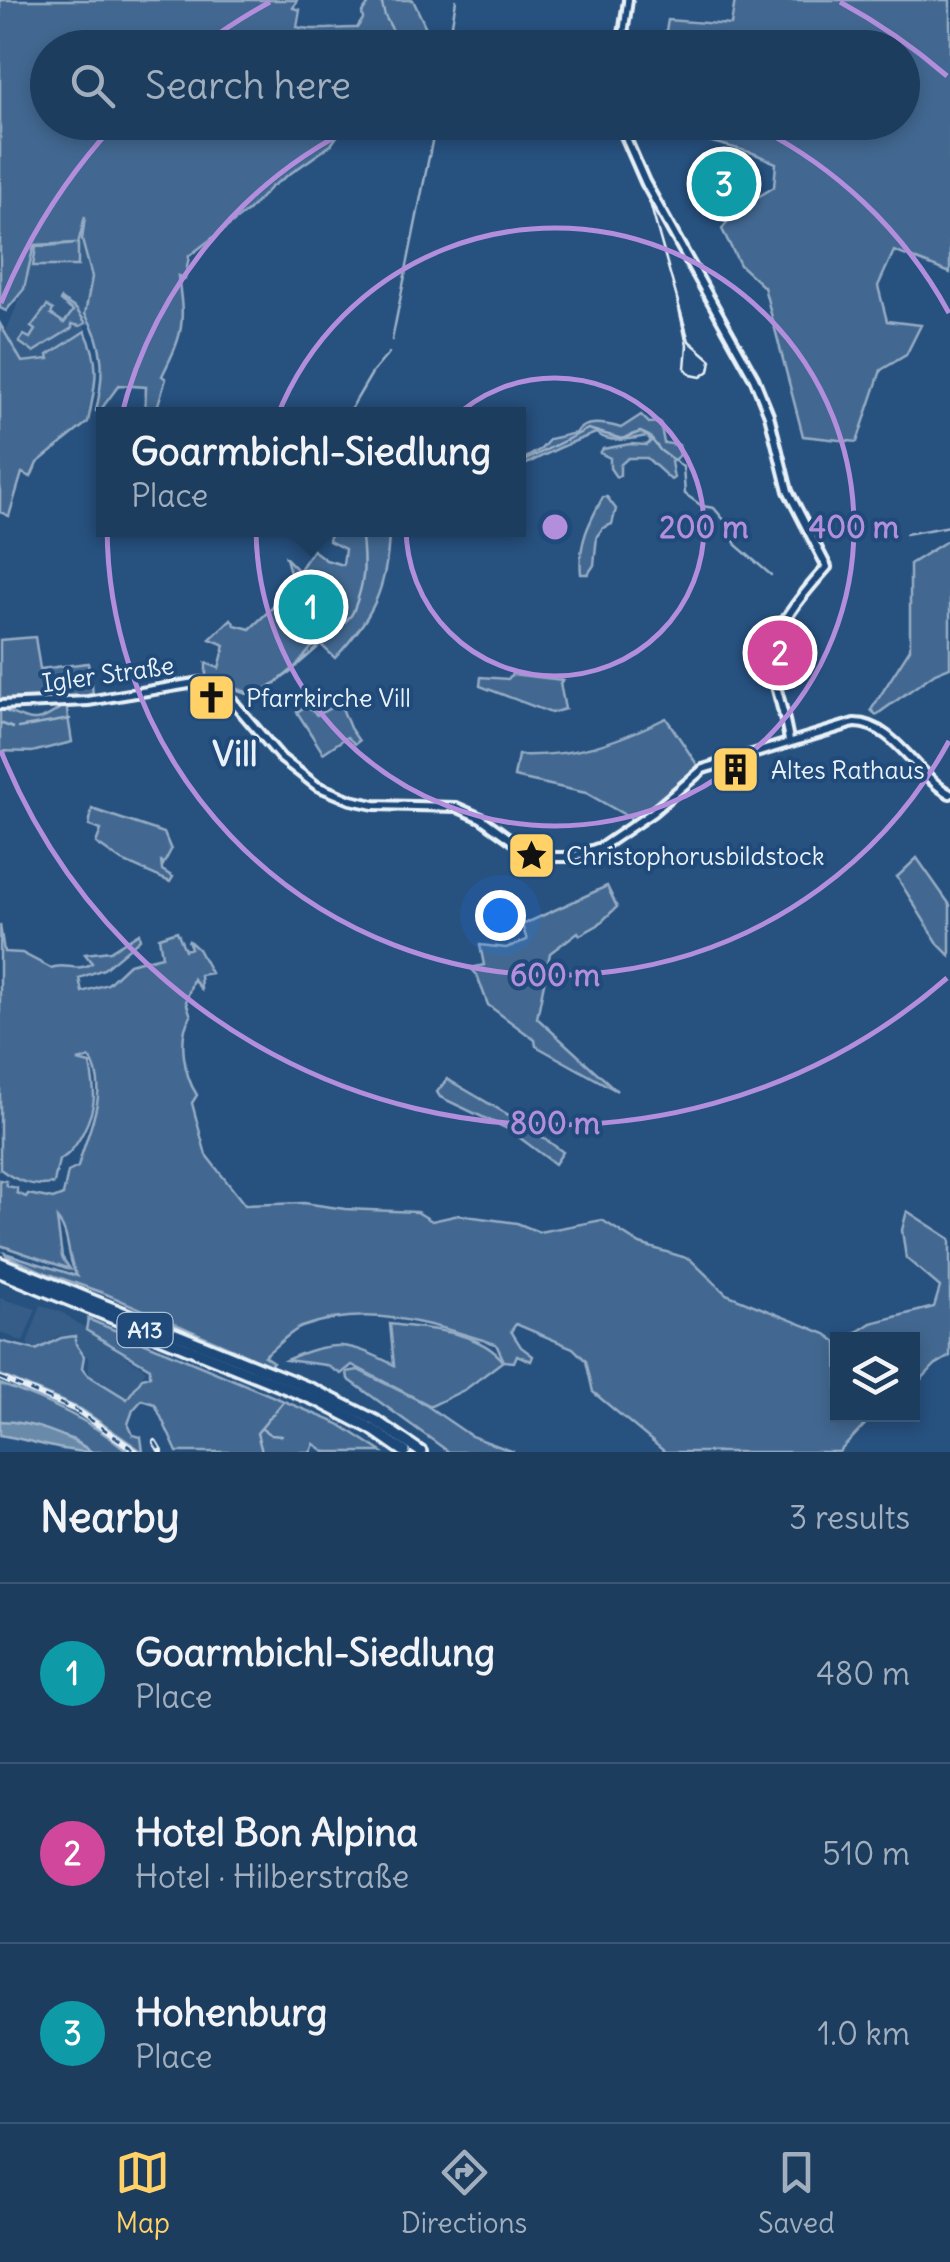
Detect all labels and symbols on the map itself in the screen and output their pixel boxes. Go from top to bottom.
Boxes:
pin: 3 [692,146,756,222]
text: 200 m [659,508,749,546]
text: 400 m [809,508,899,546]
centre of rings [537,509,573,545]
pin: 1 [278,570,344,644]
pin: 2 [748,616,812,690]
street label: Igler Straße [40,649,176,699]
church icon: Pfarrkirche Vill [185,672,237,724]
place label: Pfarrkirche Vill [246,682,411,714]
district label: Vill [212,731,258,775]
building icon: Altes Rathaus [710,744,762,796]
place label: Altes Rathaus [771,754,925,786]
place icon: Christophorusbildstock [505,830,557,882]
place label: Christophorusbildstock [566,840,824,872]
your location [475,890,526,941]
text: 600 m [510,956,600,994]
text: 800 m [510,1104,600,1142]
road number: A13 [118,1313,172,1347]

